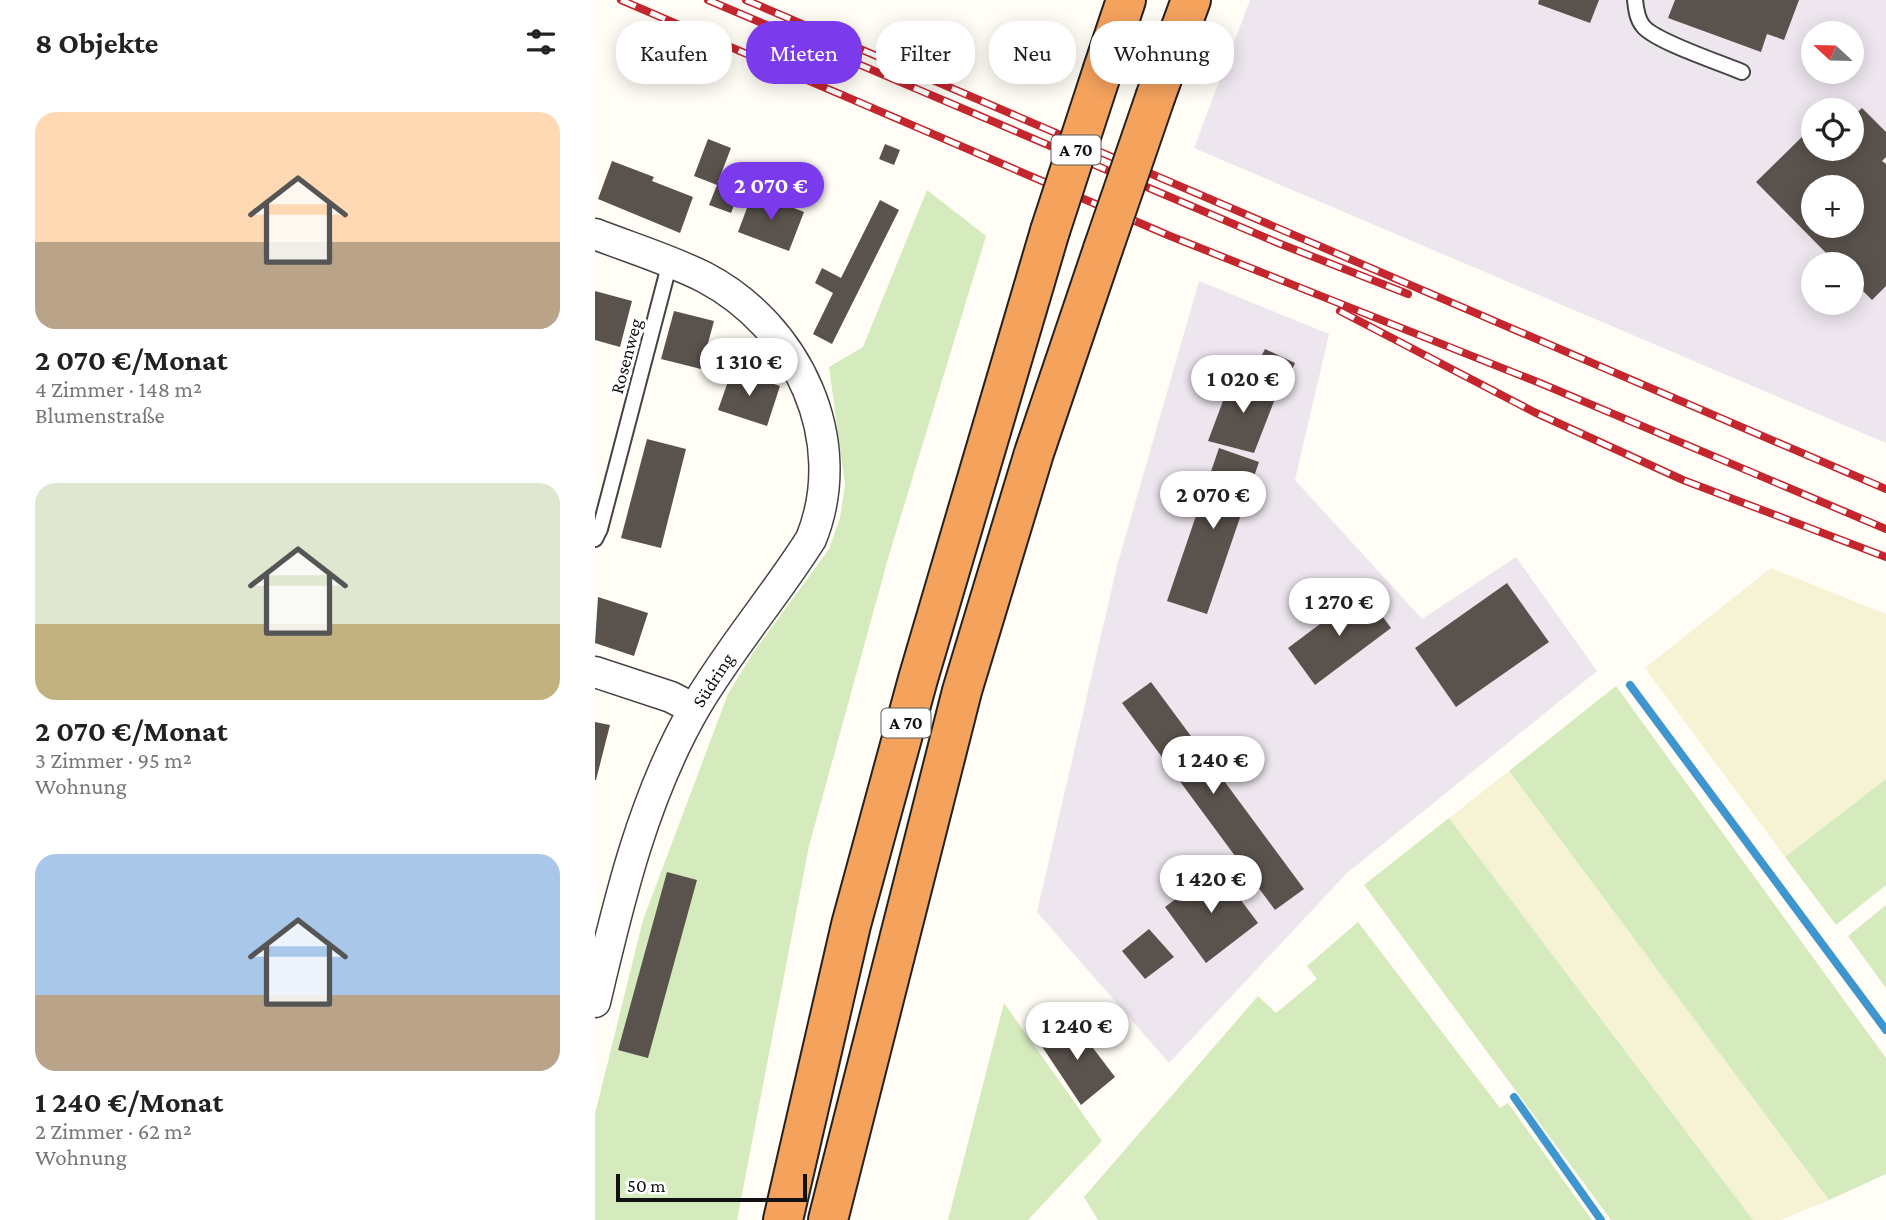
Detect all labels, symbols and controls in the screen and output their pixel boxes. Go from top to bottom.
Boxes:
chip: Kaufen [616,21,732,84]
chip: Mieten [746,21,862,84]
chip: Filter [876,21,975,84]
chip: Neu [989,21,1076,84]
chip: Wohnung [1090,21,1234,84]
north arrow [1801,21,1864,84]
map controls [1801,21,1864,315]
icon: filters [522,23,560,61]
text: 8 Objekte [35,26,158,59]
button: locate [1801,98,1864,161]
road number: A 70 [1051,135,1100,164]
icon: home [235,157,361,283]
pin: 2 070 € [706,162,836,222]
text: 2 070 € [734,172,808,198]
button: + [1801,175,1864,238]
button: − [1801,252,1864,315]
street label: Rosenweg [606,316,646,396]
pin: 1 310 € [684,338,814,398]
text: 2 070 €/Monat [35,343,227,376]
text: 1 310 € [716,348,782,374]
pin: 1 020 € [1178,356,1308,415]
text: 1 020 € [1207,365,1279,391]
text: 4 Zimmer · 148 m² [35,376,202,402]
text: Blumenstraße [35,402,165,428]
pin: 2 070 € [1148,472,1278,531]
text: 2 070 € [1176,481,1250,507]
icon: home [235,528,361,654]
pin: 1 270 € [1274,578,1404,638]
text: 1 270 € [1305,588,1373,614]
street label: Südring [688,649,738,711]
road number: A 70 [881,708,931,738]
text: 2 070 €/Monat [35,714,227,747]
pin: 1 240 € [1148,736,1278,796]
text: 1 240 € [1178,746,1248,772]
text: 3 Zimmer · 95 m² [35,747,192,773]
text: Wohnung [35,773,127,799]
pin: 1 420 € [1146,856,1276,915]
text: 1 420 € [1176,865,1246,891]
icon: home [235,899,361,1025]
pin: 1 240 € [1012,1002,1142,1062]
text: 1 240 € [1042,1012,1112,1038]
text: 1 240 €/Monat [35,1085,223,1118]
text: 2 Zimmer · 62 m² [35,1118,192,1144]
text: Wohnung [35,1144,127,1170]
scale bar [616,1171,807,1203]
text: 50 m [627,1175,666,1196]

